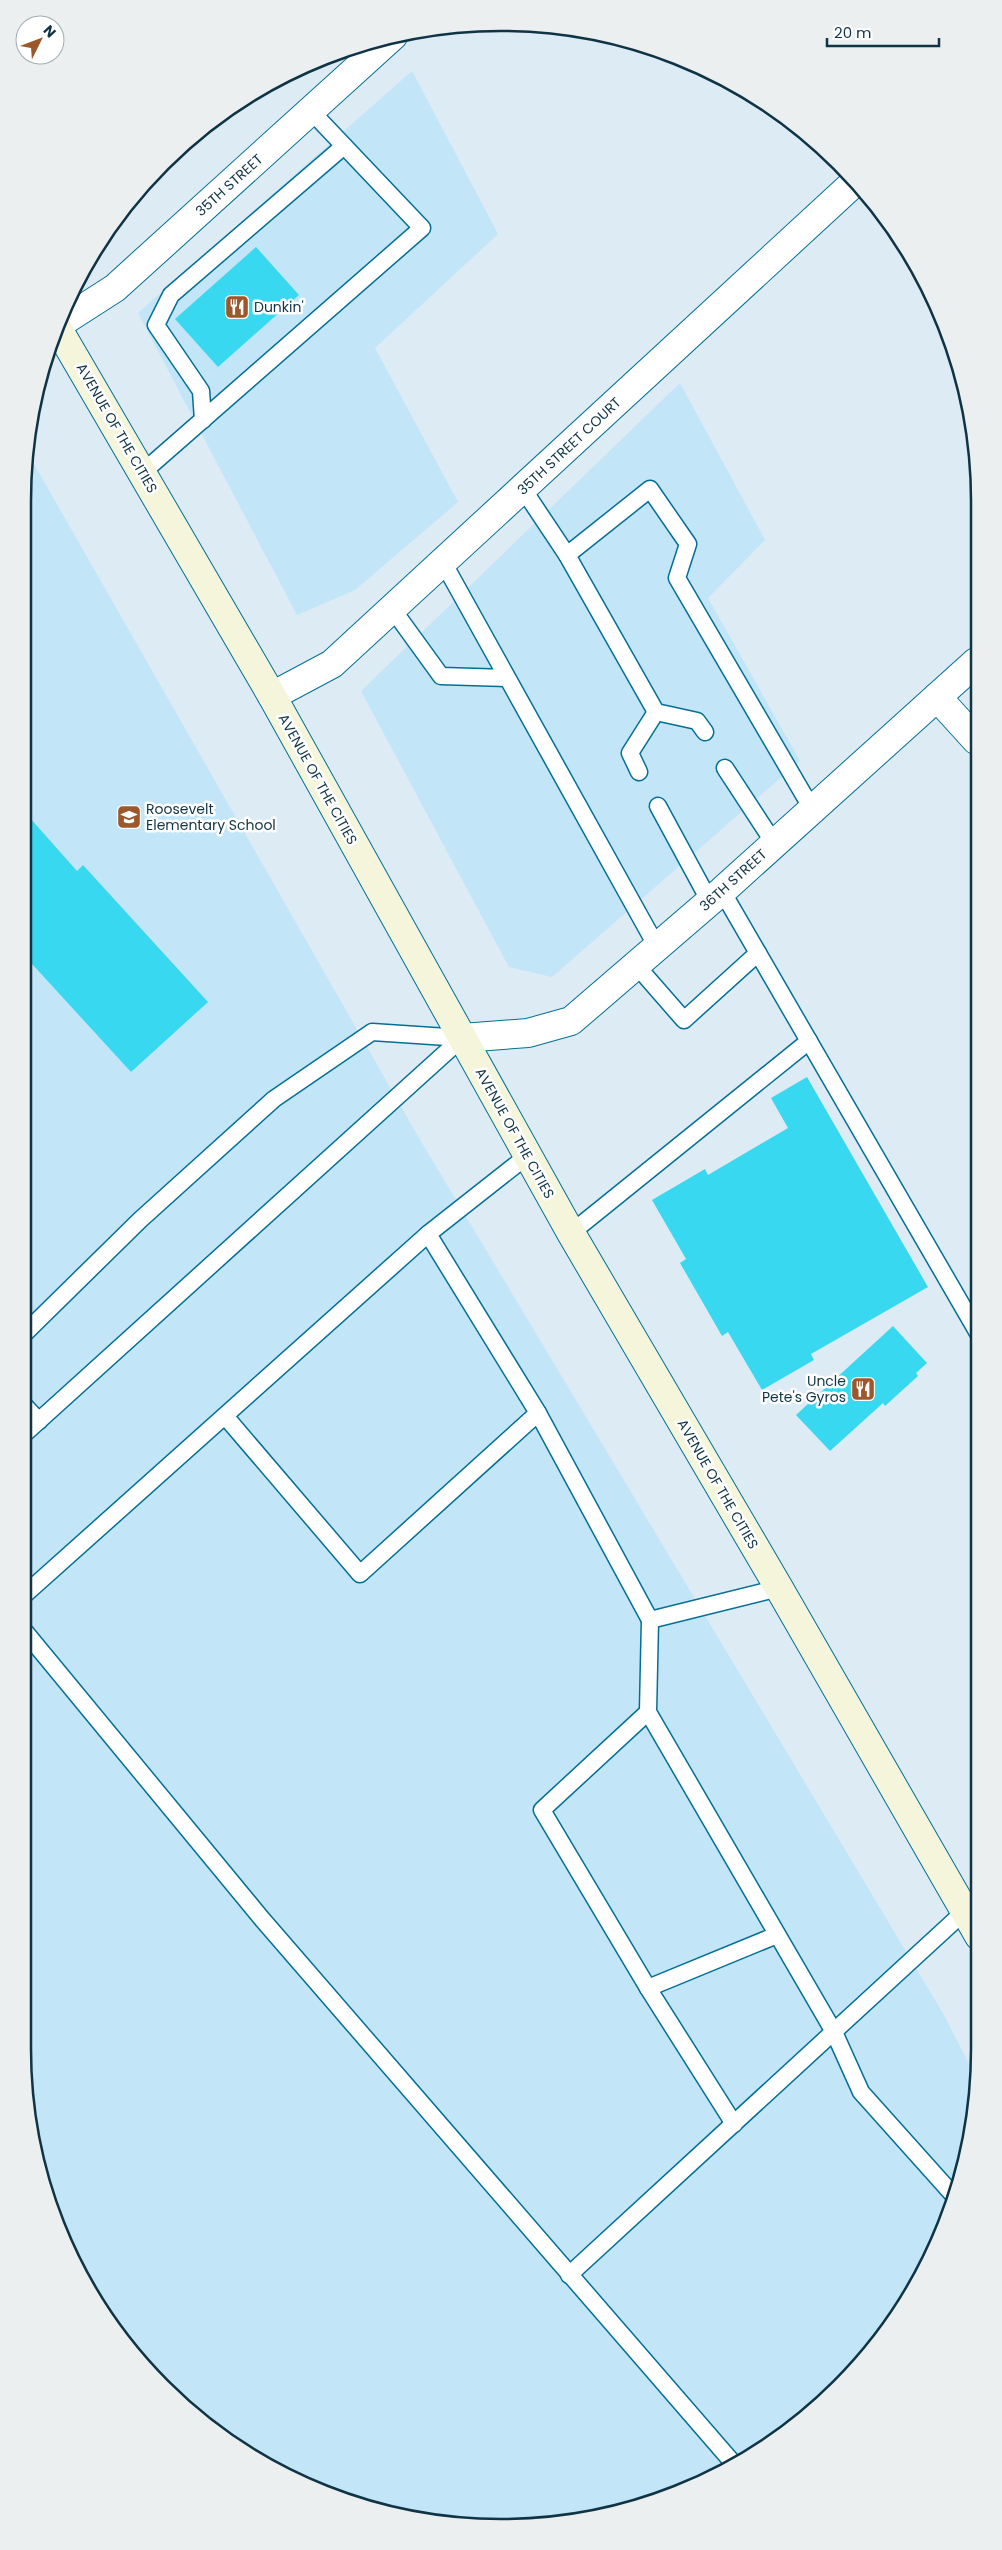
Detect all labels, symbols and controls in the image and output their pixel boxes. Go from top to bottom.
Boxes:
north arrow [15,15,65,65]
scale bar [827,15,940,47]
text: N [39,21,61,42]
text: 20 m [834,22,872,43]
street label: 35TH STREET [191,149,267,221]
restaurant icon: Dunkin' [224,294,250,320]
place label: Dunkin' [254,297,304,317]
street label: AVENUE OF THE CITIES [72,359,162,497]
street label: 35TH STREET COURT [513,392,626,499]
street label: AVENUE OF THE CITIES [274,710,362,848]
place label: Roosevelt Elementary School [146,799,276,835]
school or university icon: Roosevelt Elementary School [116,804,142,830]
street label: 36TH STREET [695,844,771,916]
street label: AVENUE OF THE CITIES [471,1064,559,1202]
place label: Uncle Pete's Gyros [762,1371,846,1407]
restaurant icon: Uncle Pete's Gyros [850,1376,876,1402]
street label: AVENUE OF THE CITIES [673,1415,763,1553]

